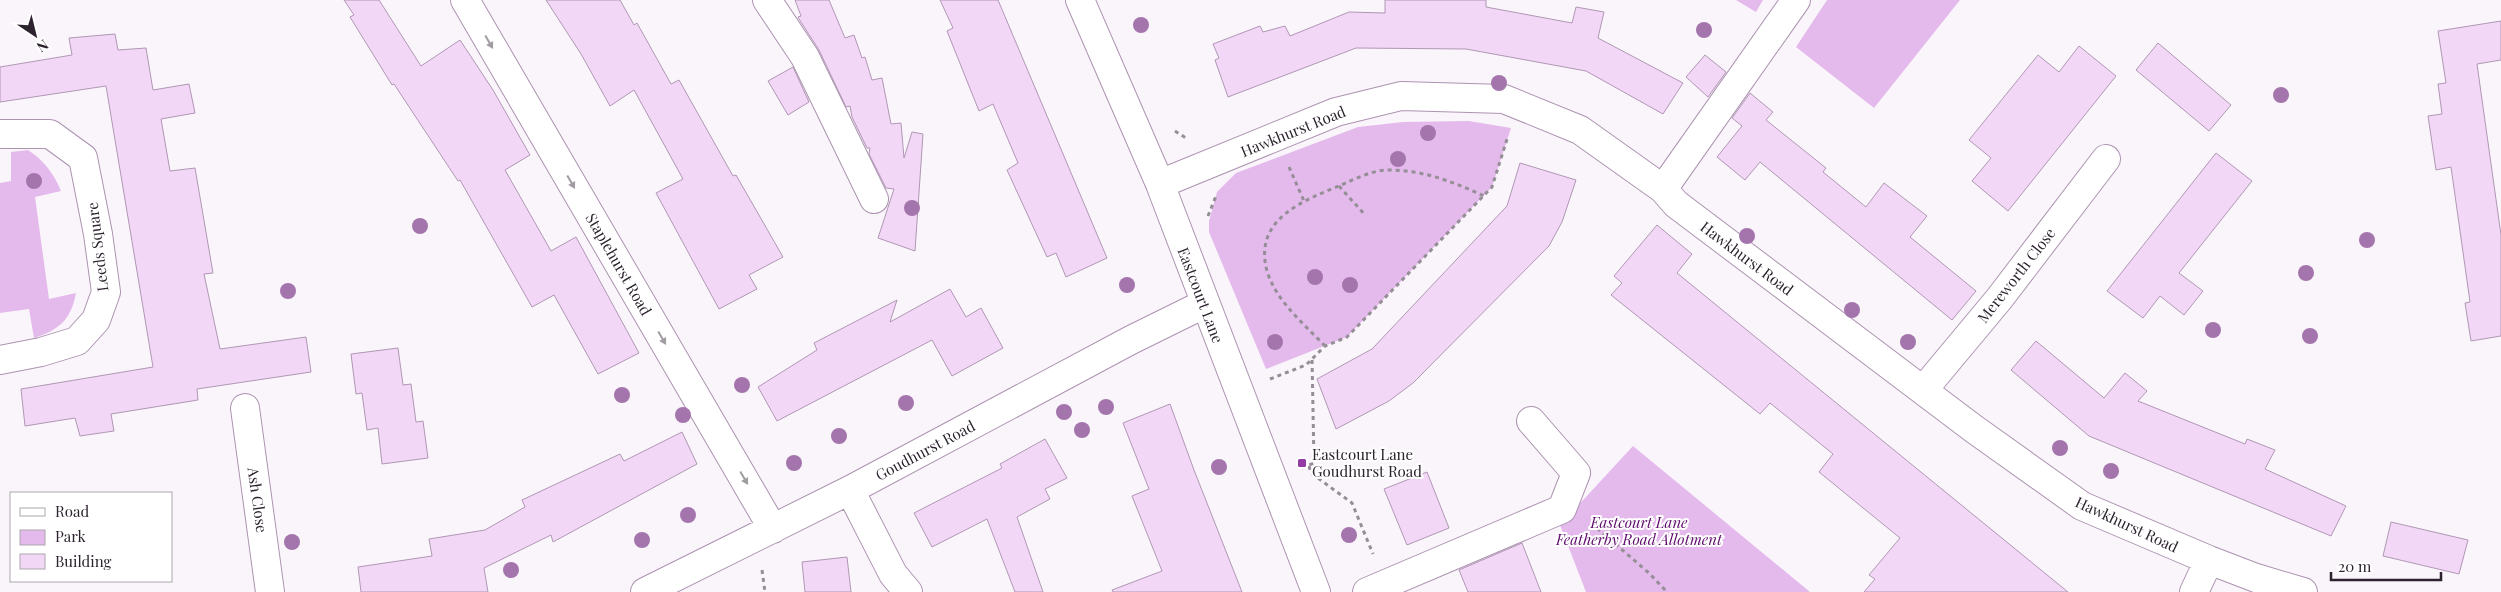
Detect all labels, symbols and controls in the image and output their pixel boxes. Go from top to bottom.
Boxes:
north arrow [10,10,60,60]
text: N [33,35,52,57]
one-way arrow [485,36,494,49]
street label: Hawkhurst Road [1238,101,1349,161]
one-way arrow [567,176,576,189]
street label: Leeds Square [82,201,112,293]
street label: Staplehurst Road [582,209,657,319]
street label: Hawkhurst Road [1696,216,1798,300]
street label: Mereworth Close [1973,223,2059,327]
street label: Eastcourt Lane [1174,244,1228,346]
one-way arrow [658,330,666,345]
street label: Goudhurst Road [872,415,979,485]
place label: Eastcourt Lane Goudhurst Road [1312,444,1422,481]
marker: Eastcourt Lane Goudhurst Road [1296,457,1308,469]
street label: Ash Close [243,465,272,534]
one-way arrow [740,471,748,486]
street label: Hawkhurst Road [2072,491,2182,557]
legend [10,492,172,582]
text: Road [55,501,89,521]
park label: Eastcourt Lane Featherby Road Allotment [1555,512,1723,549]
text: Park [55,526,87,546]
scale bar [2331,550,2441,582]
text: Building [55,551,112,571]
text: 20 m [2338,556,2372,576]

